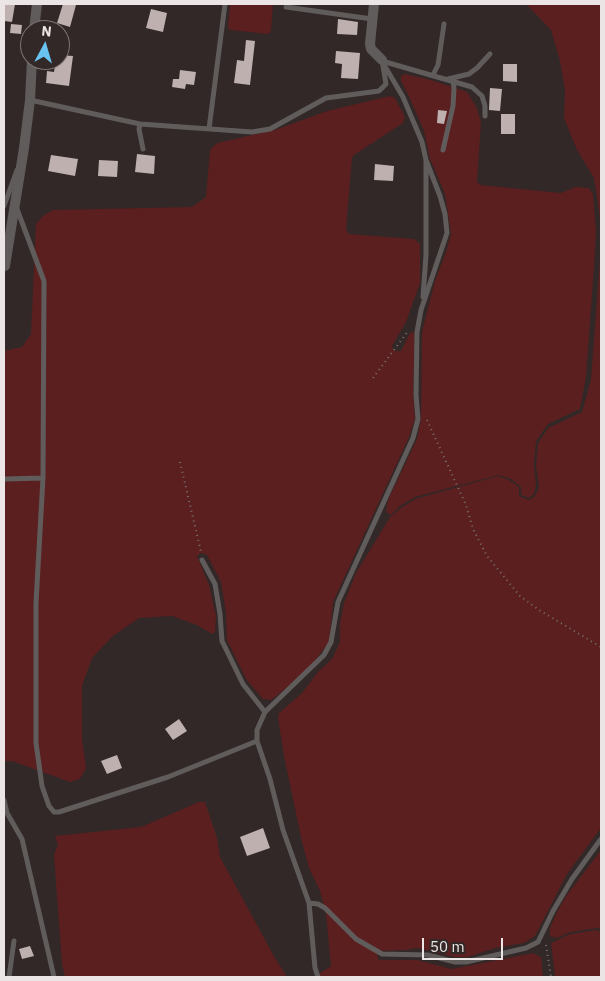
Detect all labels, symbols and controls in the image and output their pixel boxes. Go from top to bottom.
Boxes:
north arrow [20,20,70,70]
text: N [40,22,52,41]
scale bar [425,928,506,960]
text: 50 m [430,937,465,956]

